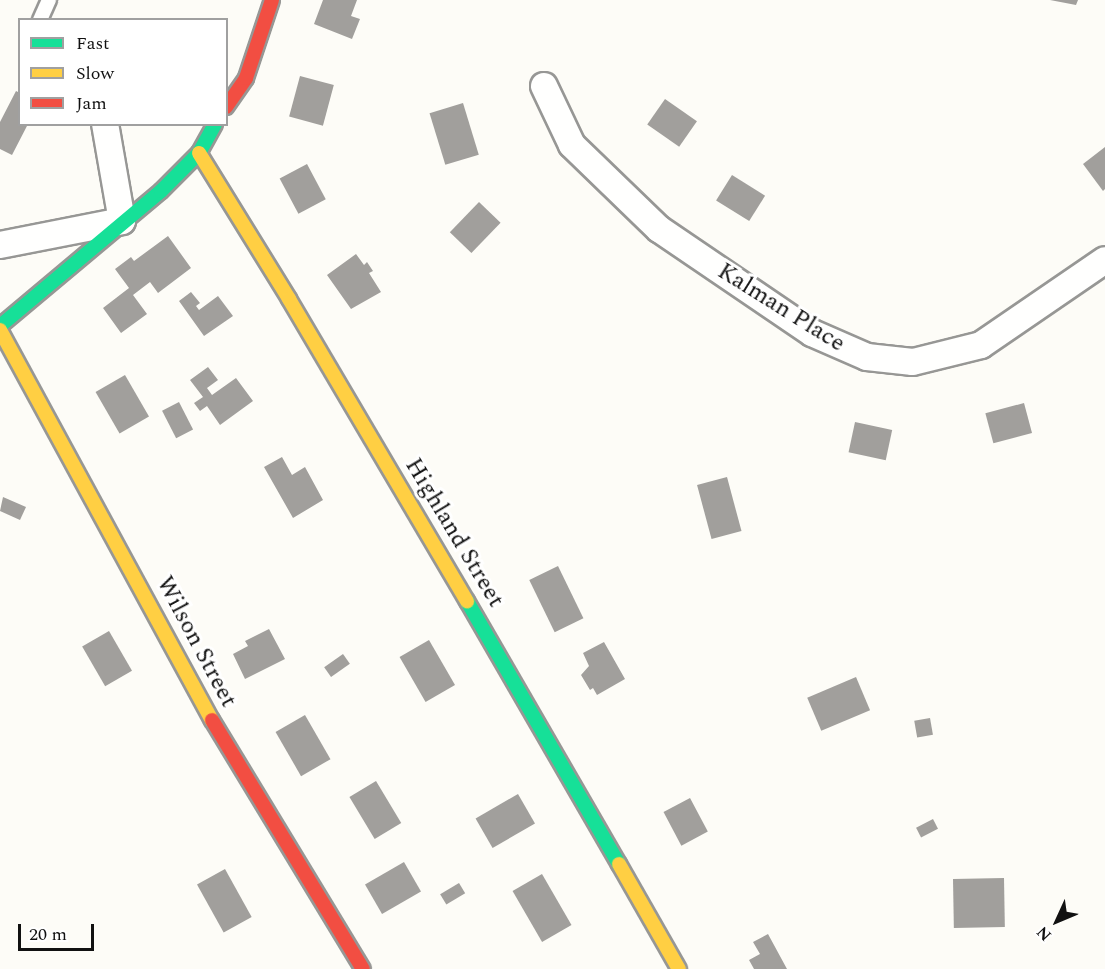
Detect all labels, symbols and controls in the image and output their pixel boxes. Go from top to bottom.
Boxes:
legend [18,18,228,126]
text: Fast [76,30,109,57]
text: Slow [76,60,114,87]
text: Jam [76,90,107,117]
street label: Kalman Place [712,257,850,359]
street label: Highland Street [398,453,510,613]
street label: Wilson Street [149,572,243,712]
north arrow [1027,891,1087,951]
scale bar [21,912,98,950]
text: N [1031,920,1057,947]
text: 20 m [29,921,67,948]

